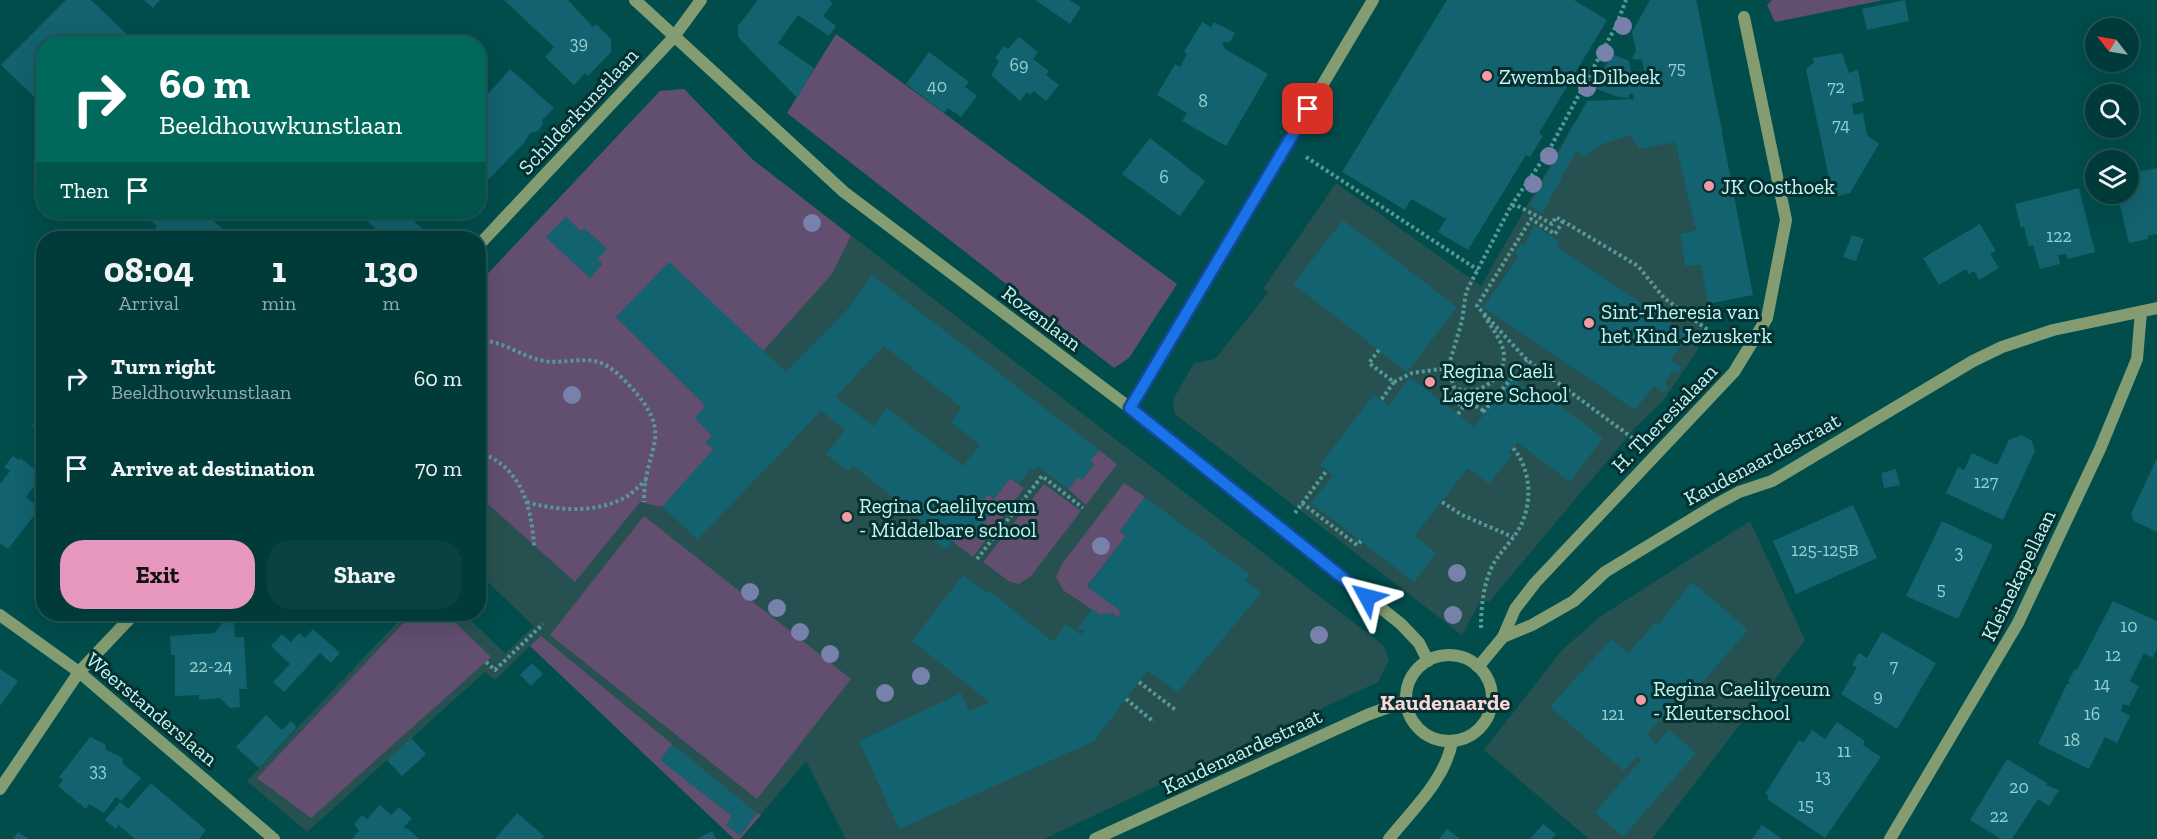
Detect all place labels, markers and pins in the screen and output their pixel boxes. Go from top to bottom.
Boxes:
place label: Zwembad Dilbeek [1499,64,1660,89]
marker: Zwembad Dilbeek [1480,69,1494,83]
pin [1282,83,1333,134]
place label: JK Oosthoek [1721,174,1835,199]
marker: JK Oosthoek [1702,179,1716,193]
place label: Sint-Theresia van het Kind Jezuskerk [1601,299,1772,348]
marker: Sint-Theresia van het Kind Jezuskerk [1582,316,1596,330]
place label: Regina Caeli Lagere School [1442,358,1569,407]
marker: Regina Caeli Lagere School [1423,375,1437,389]
place label: Regina Caelilyceum - Middelbare school [859,493,1037,542]
marker: Regina Caelilyceum - Middelbare school [840,510,854,524]
place label: Regina Caelilyceum - Kleuterschool [1653,676,1830,725]
marker: Regina Caelilyceum - Kleuterschool [1634,693,1648,707]

